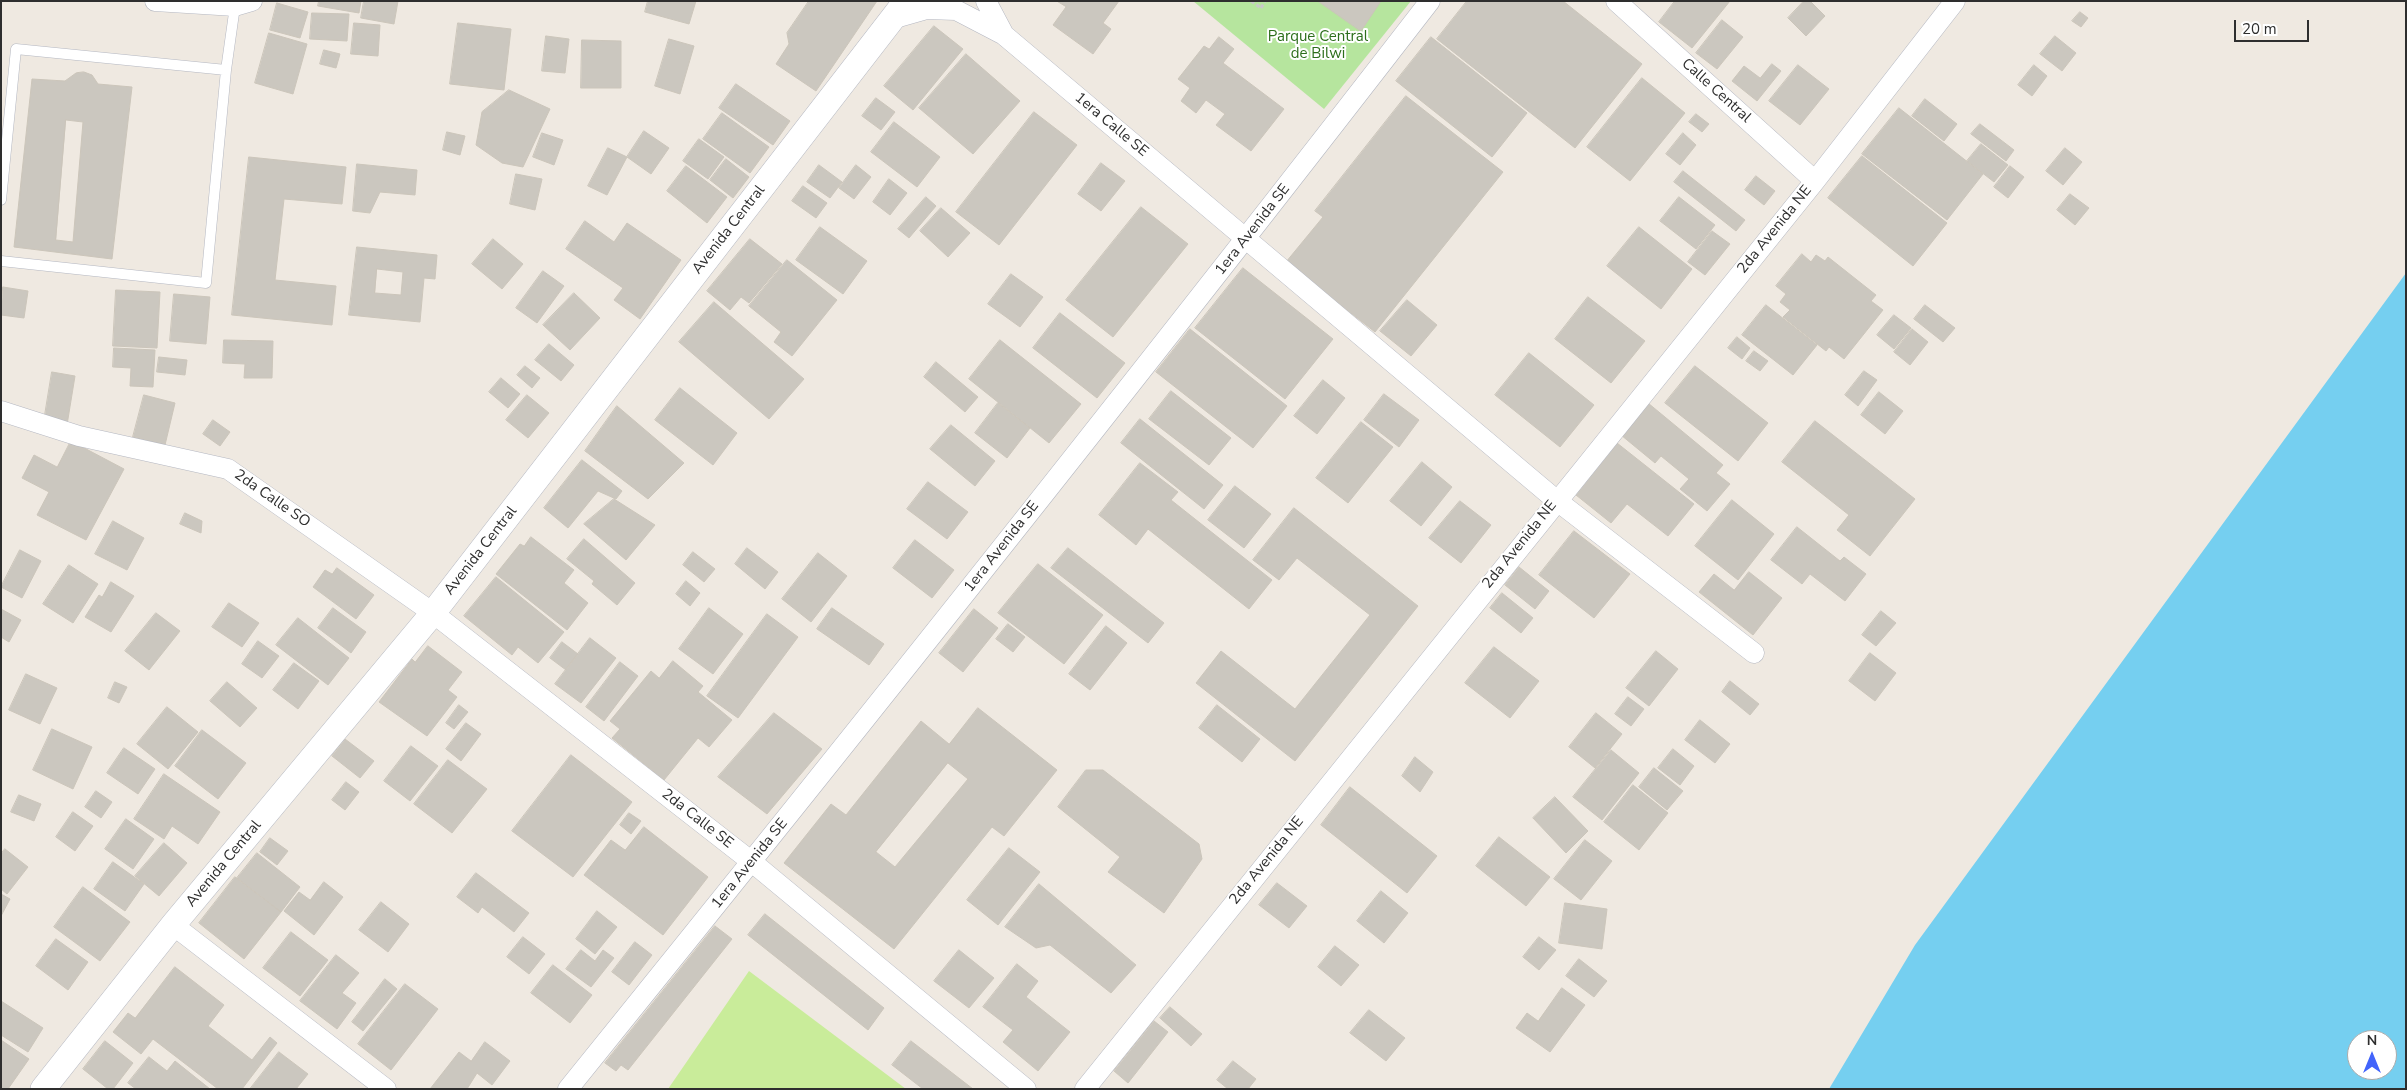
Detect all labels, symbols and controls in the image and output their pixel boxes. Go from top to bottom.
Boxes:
scale bar [2237,10,2312,42]
text: 20 m [2242,19,2277,39]
park label: Parque Central de Bilwi [1268,28,1368,63]
street label: Calle Central [1677,55,1755,127]
street label: 1era Calle SE [1071,89,1151,161]
street label: 1era Avenida SE [1212,181,1294,279]
street label: Avenida Central [689,182,769,278]
street label: 2da Avenida NE [1734,182,1816,278]
street label: 2da Calle SO [231,466,313,532]
street label: 2da Avenida NE [1479,497,1561,593]
street label: 1era Avenida SE [961,498,1043,596]
street label: Avenida Central [441,503,521,599]
street label: 2da Calle SE [658,785,736,853]
street label: 2da Avenida NE [1226,813,1308,909]
street label: 1era Avenida SE [708,815,792,913]
street label: Avenida Central [182,817,266,911]
north arrow [2347,1030,2397,1080]
text: N [2367,1031,2377,1050]

